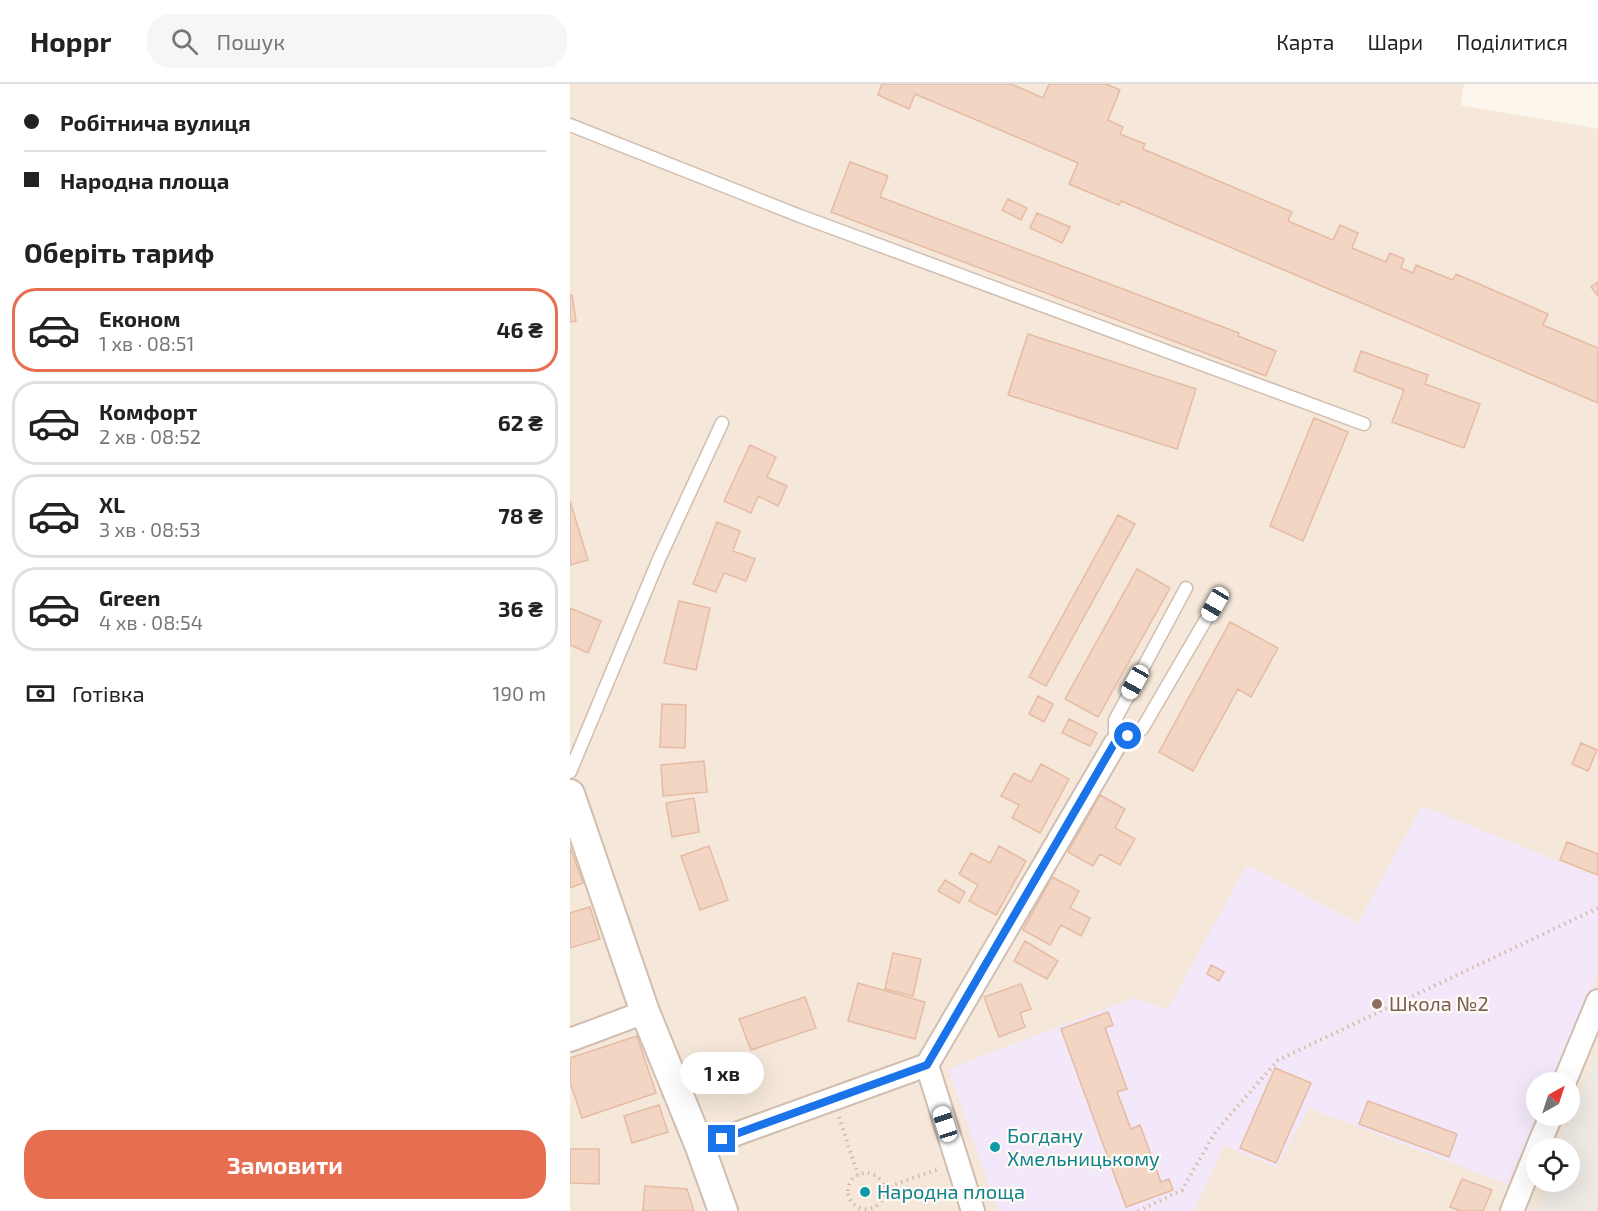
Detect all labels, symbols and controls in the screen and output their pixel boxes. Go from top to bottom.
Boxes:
search box [147,14,567,68]
text: Hoppr [30,24,111,58]
icon: search [168,25,201,58]
text: Пошук [216,28,285,54]
text: Карта [1276,29,1334,54]
text: Шари [1367,29,1423,54]
text: Поділитися [1456,29,1568,54]
text: Робітнича вулиця [60,109,251,135]
text: Народна площа [60,167,229,193]
text: Оберіть тариф [24,236,214,268]
icon: car [27,303,81,357]
text: Економ [99,305,181,331]
text: 46 ₴ [497,316,543,342]
text: 1 хв · 08:51 [99,331,194,355]
icon: car [27,396,81,450]
text: Комфорт [99,398,197,424]
text: 62 ₴ [498,409,543,435]
text: 2 хв · 08:52 [99,424,201,448]
icon: car [27,489,81,543]
text: XL [99,491,125,517]
text: 78 ₴ [498,502,543,528]
text: 3 хв · 08:53 [99,517,201,541]
icon: car [27,582,81,636]
text: Green [99,584,161,610]
car [1198,584,1232,624]
text: 36 ₴ [498,595,543,621]
text: 4 хв · 08:54 [99,610,203,634]
car [1118,662,1152,702]
icon: cash [24,677,57,710]
text: Готівка [72,680,145,706]
text: 190 m [493,681,546,705]
route start [1114,722,1141,749]
place label: Школа №2 [1389,991,1489,1015]
marker: Школа №2 [1370,997,1384,1011]
callout: 1 хв [680,1052,764,1094]
text: 1 хв [704,1061,740,1085]
north arrow [1526,1072,1580,1126]
map controls [1526,1072,1580,1192]
car [931,1104,959,1144]
place label: Богдану Хмельницькому [1007,1123,1160,1171]
route end [708,1125,735,1152]
button: Замовити [24,1130,546,1199]
button: locate [1526,1138,1580,1192]
marker: Богдану Хмельницькому [988,1140,1002,1154]
place label: Народна площа [877,1179,1025,1203]
marker: Народна площа [858,1185,872,1199]

